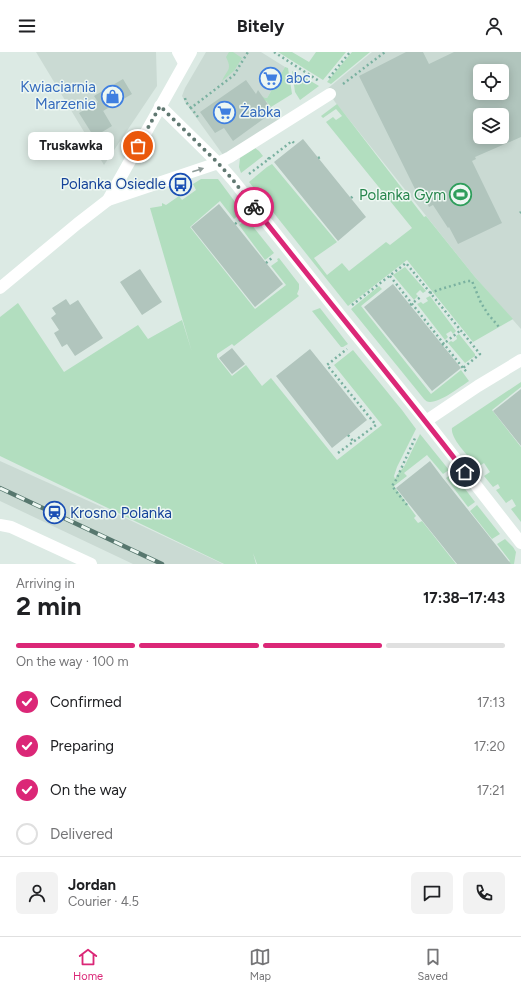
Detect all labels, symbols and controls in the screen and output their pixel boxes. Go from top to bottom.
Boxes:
icon: menu [16,15,38,37]
text: Bitely [237,15,284,37]
icon: person [483,15,505,37]
map controls [473,64,509,144]
button: locate [473,64,509,100]
supermarket icon: abc [258,65,284,91]
place label: abc [286,69,311,87]
place label: Kwiaciarnia Marzenie [20,78,96,113]
shop icon: Kwiaciarnia Marzenie [99,83,125,109]
supermarket icon: Żabka [211,99,237,125]
place label: Żabka [240,103,281,121]
button: layers [473,108,509,144]
pin [121,129,155,163]
callout: Truskawka [28,132,114,160]
icon: bag [127,135,149,157]
text: Truskawka [39,138,103,153]
one-way arrow [192,167,204,173]
bus stop icon: Polanka Osiedle [168,171,194,197]
place label: Polanka Osiedle [60,175,166,193]
sports icon: Polanka Gym [448,182,474,208]
place label: Polanka Gym [359,186,446,204]
courier [234,187,274,227]
icon: bike [243,196,265,218]
pin [448,455,482,489]
icon: home [454,461,476,483]
station icon: Krosno Polanka [41,500,67,526]
place label: Krosno Polanka [70,504,172,522]
text: Arriving in [16,576,75,591]
text: 17:38–17:43 [423,589,505,607]
text: 2 min [16,590,82,622]
text: On the way · 100 m [16,654,128,669]
icon: check [16,691,38,713]
text: Confirmed [50,693,122,711]
text: 17:13 [477,695,505,710]
icon: check [16,735,38,757]
text: Preparing [50,737,114,755]
text: 17:20 [474,739,505,754]
icon: check [16,779,38,801]
text: On the way [50,781,127,799]
text: 17:21 [477,783,505,798]
text: Delivered [50,825,113,843]
button: person [16,872,58,914]
button: chat [411,872,453,914]
button: phone [463,872,505,914]
text: Jordan [68,876,116,894]
text: Courier · 4.5 [68,894,139,909]
tab: Home [73,946,103,983]
tab: Map [249,946,271,983]
tab: Saved [418,946,448,983]

